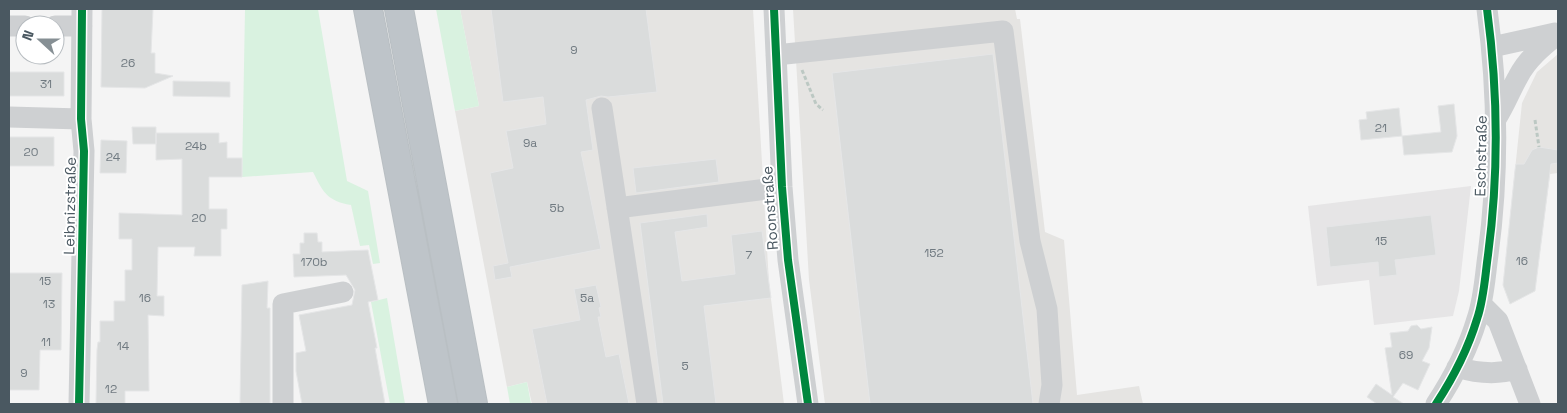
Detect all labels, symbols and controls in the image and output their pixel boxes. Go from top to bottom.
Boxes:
north arrow [15,15,65,65]
text: N [18,28,38,43]
house number: 9 [570,42,578,58]
house number: 26 [121,55,135,71]
house number: 31 [40,76,52,92]
street label: Eschstraße [1470,115,1491,197]
house number: 21 [1375,120,1387,136]
house number: 9a [523,135,537,151]
house number: 24b [185,138,207,154]
house number: 20 [24,144,38,160]
house number: 24 [106,149,121,165]
street label: Leibnizstraße [59,157,80,255]
street label: Roonstraße [757,165,782,251]
house number: 5b [550,200,565,216]
house number: 20 [192,210,206,226]
house number: 15 [1375,233,1387,249]
house number: 152 [924,245,944,261]
house number: 7 [746,247,753,263]
house number: 16 [1516,253,1528,269]
house number: 170b [300,254,328,270]
house number: 15 [39,273,51,289]
house number: 16 [139,290,151,306]
house number: 5a [580,290,594,306]
house number: 13 [43,296,55,312]
house number: 11 [41,334,51,350]
house number: 14 [117,338,130,354]
house number: 69 [1399,347,1413,363]
house number: 5 [681,358,689,374]
house number: 9 [20,365,28,381]
house number: 12 [105,381,117,397]

